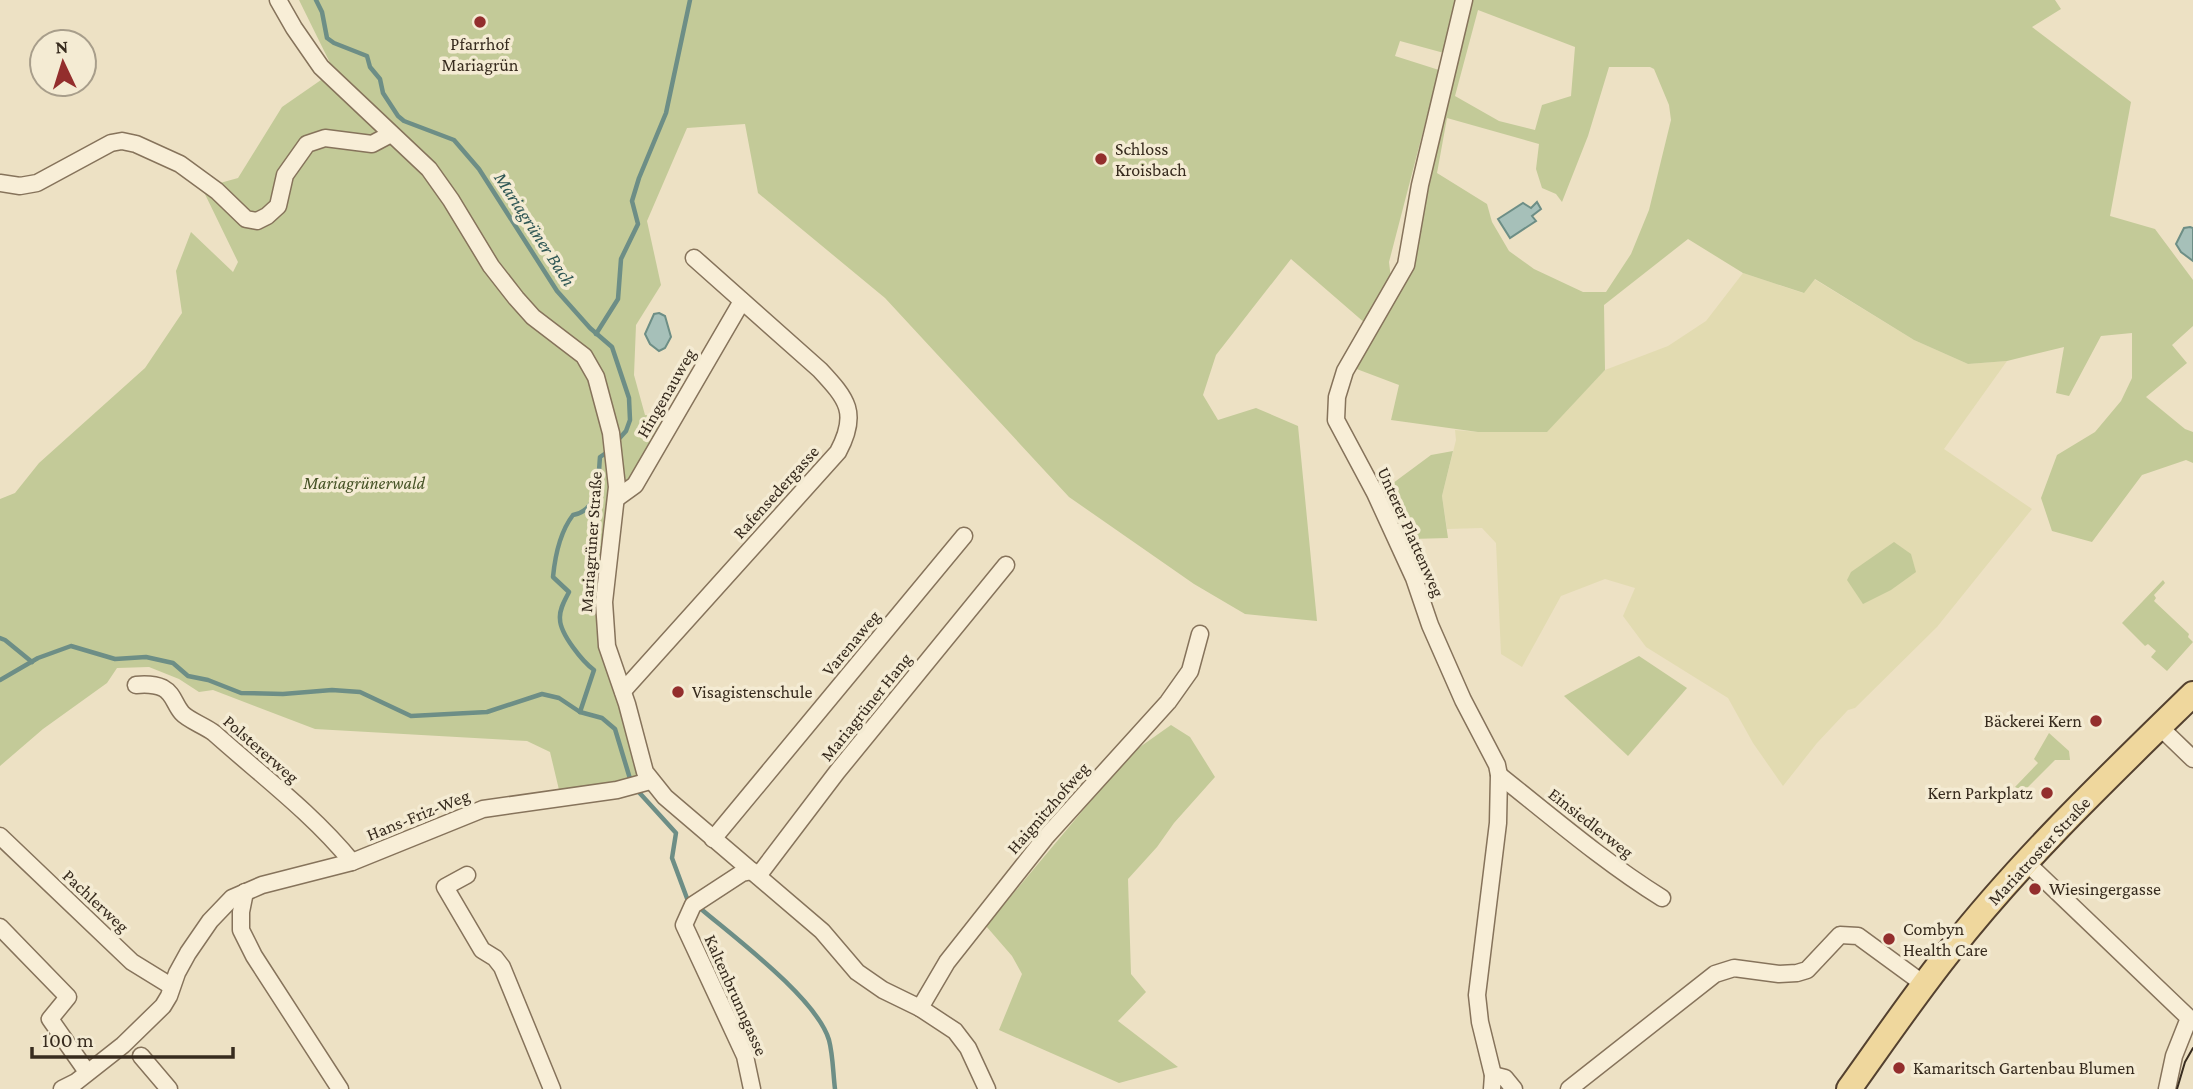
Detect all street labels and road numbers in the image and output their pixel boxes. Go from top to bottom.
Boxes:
street label: Hingenauweg [632,344,700,441]
street label: Rafensedergasse [729,441,823,543]
street label: Unterer Plattenweg [1373,464,1449,600]
street label: Mariagrüner Straße [576,471,606,613]
street label: Varenaweg [818,606,884,680]
street label: Mariagrüner Hang [816,649,916,765]
street label: Polstererweg [219,711,303,787]
street label: Haignitzhofweg [1003,758,1093,858]
street label: Einsiedlerweg [1545,784,1638,862]
street label: Hans-Friz-Weg [363,785,473,845]
street label: Mariatroster Straße [1984,793,2094,909]
street label: Pachlerweg [59,865,133,937]
street label: Kaltenbrunngasse [700,931,772,1059]

